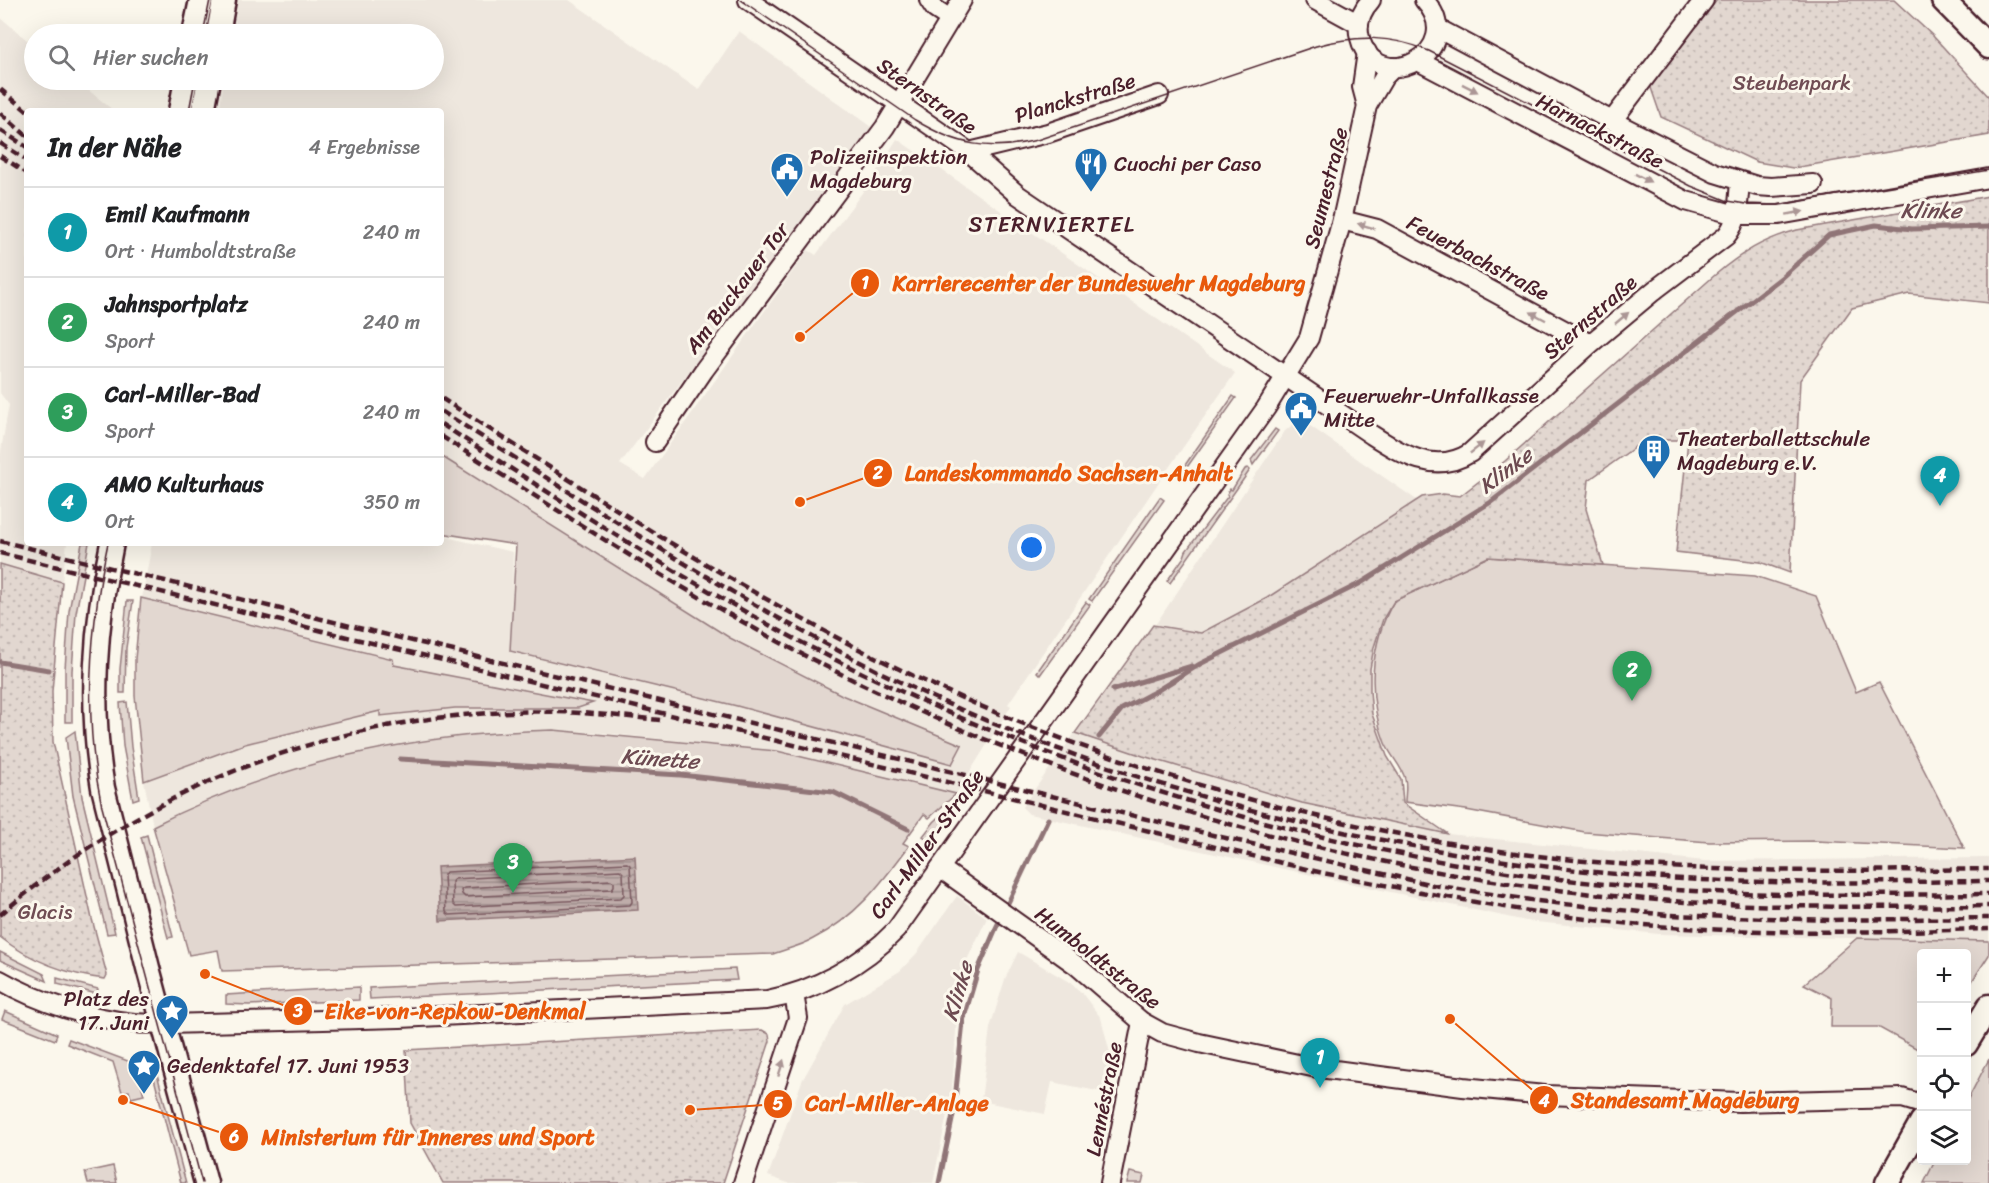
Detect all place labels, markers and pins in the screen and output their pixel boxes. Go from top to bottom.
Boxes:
place label: Polizeiinspektion Magdeburg [810,138,967,200]
place label: Cuochi per Caso [1114,145,1261,183]
restaurant icon: Cuochi per Caso [1073,146,1109,193]
public building icon: Polizeiinspektion Magdeburg [769,151,805,198]
callout: Karrierecenter der Bundeswehr Magdeburg [850,263,1318,303]
place label: Feuerwehr-Unfallkasse Mitte [1324,377,1539,439]
public building icon: Feuerwehr-Unfallkasse Mitte [1283,390,1319,437]
place label: Theaterballettschule Magdeburg e.V. [1677,420,1870,482]
building icon: Theaterballettschule Magdeburg e.V. [1636,433,1672,480]
callout: Landeskommando Sachsen-Anhalt [863,453,1245,493]
pin: 4 [1920,456,1960,506]
pin: 2 [1612,652,1652,701]
pin: 3 [494,844,532,893]
place label: Platz des 17. Juni [64,980,150,1042]
callout: Eike-von-Repkow-Denkmal [283,991,597,1031]
place icon: Platz des 17. Juni [154,993,190,1040]
pin: 1 [1300,1038,1340,1088]
place label: Gedenktafel 17. Juni 1953 [167,1047,409,1085]
place icon: Gedenktafel 17. Juni 1953 [126,1048,162,1095]
callout: Standesamt Magdeburg [1529,1080,1811,1120]
callout: Carl-Miller-Anlage [763,1084,1001,1124]
callout: Ministerium für Inneres und Sport [219,1117,606,1157]

